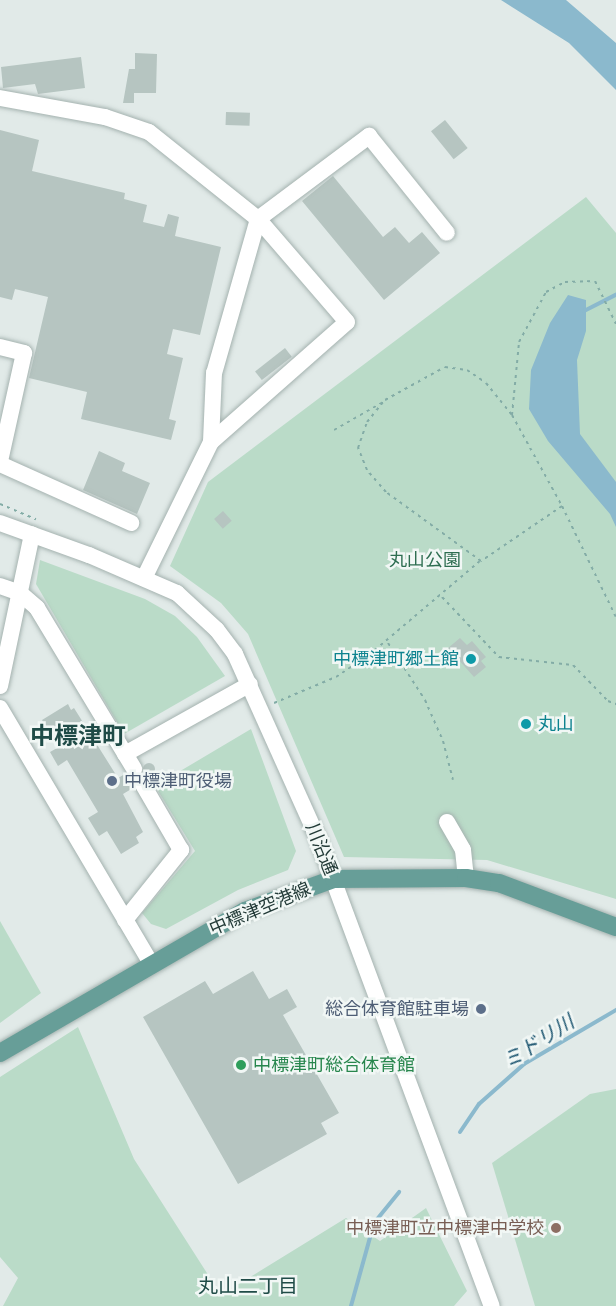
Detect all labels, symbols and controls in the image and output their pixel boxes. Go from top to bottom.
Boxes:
park label: 丸山公園 [389,549,461,571]
place label: 中標津町郷土館 [333,648,459,670]
marker: 中標津町郷土館 [464,652,478,666]
place label: 丸山 [538,713,574,735]
marker: 丸山 [519,717,533,731]
district label: 中標津町 [30,722,126,750]
place label: 中標津町役場 [124,770,232,792]
marker: 中標津町役場 [105,774,119,788]
street label: 川沿通 [301,820,341,878]
street label: 中標津空港線 [206,878,314,940]
place label: 総合体育館駐車場 [325,998,469,1020]
marker: 総合体育館駐車場 [474,1002,488,1016]
water label: ミドリ川 [498,1009,578,1073]
place label: 中標津町総合体育館 [253,1054,415,1076]
marker: 中標津町総合体育館 [234,1058,248,1072]
place label: 中標津町立中標津中学校 [346,1217,544,1239]
marker: 中標津町立中標津中学校 [549,1221,563,1235]
district label: 丸山二丁目 [198,1273,298,1297]

